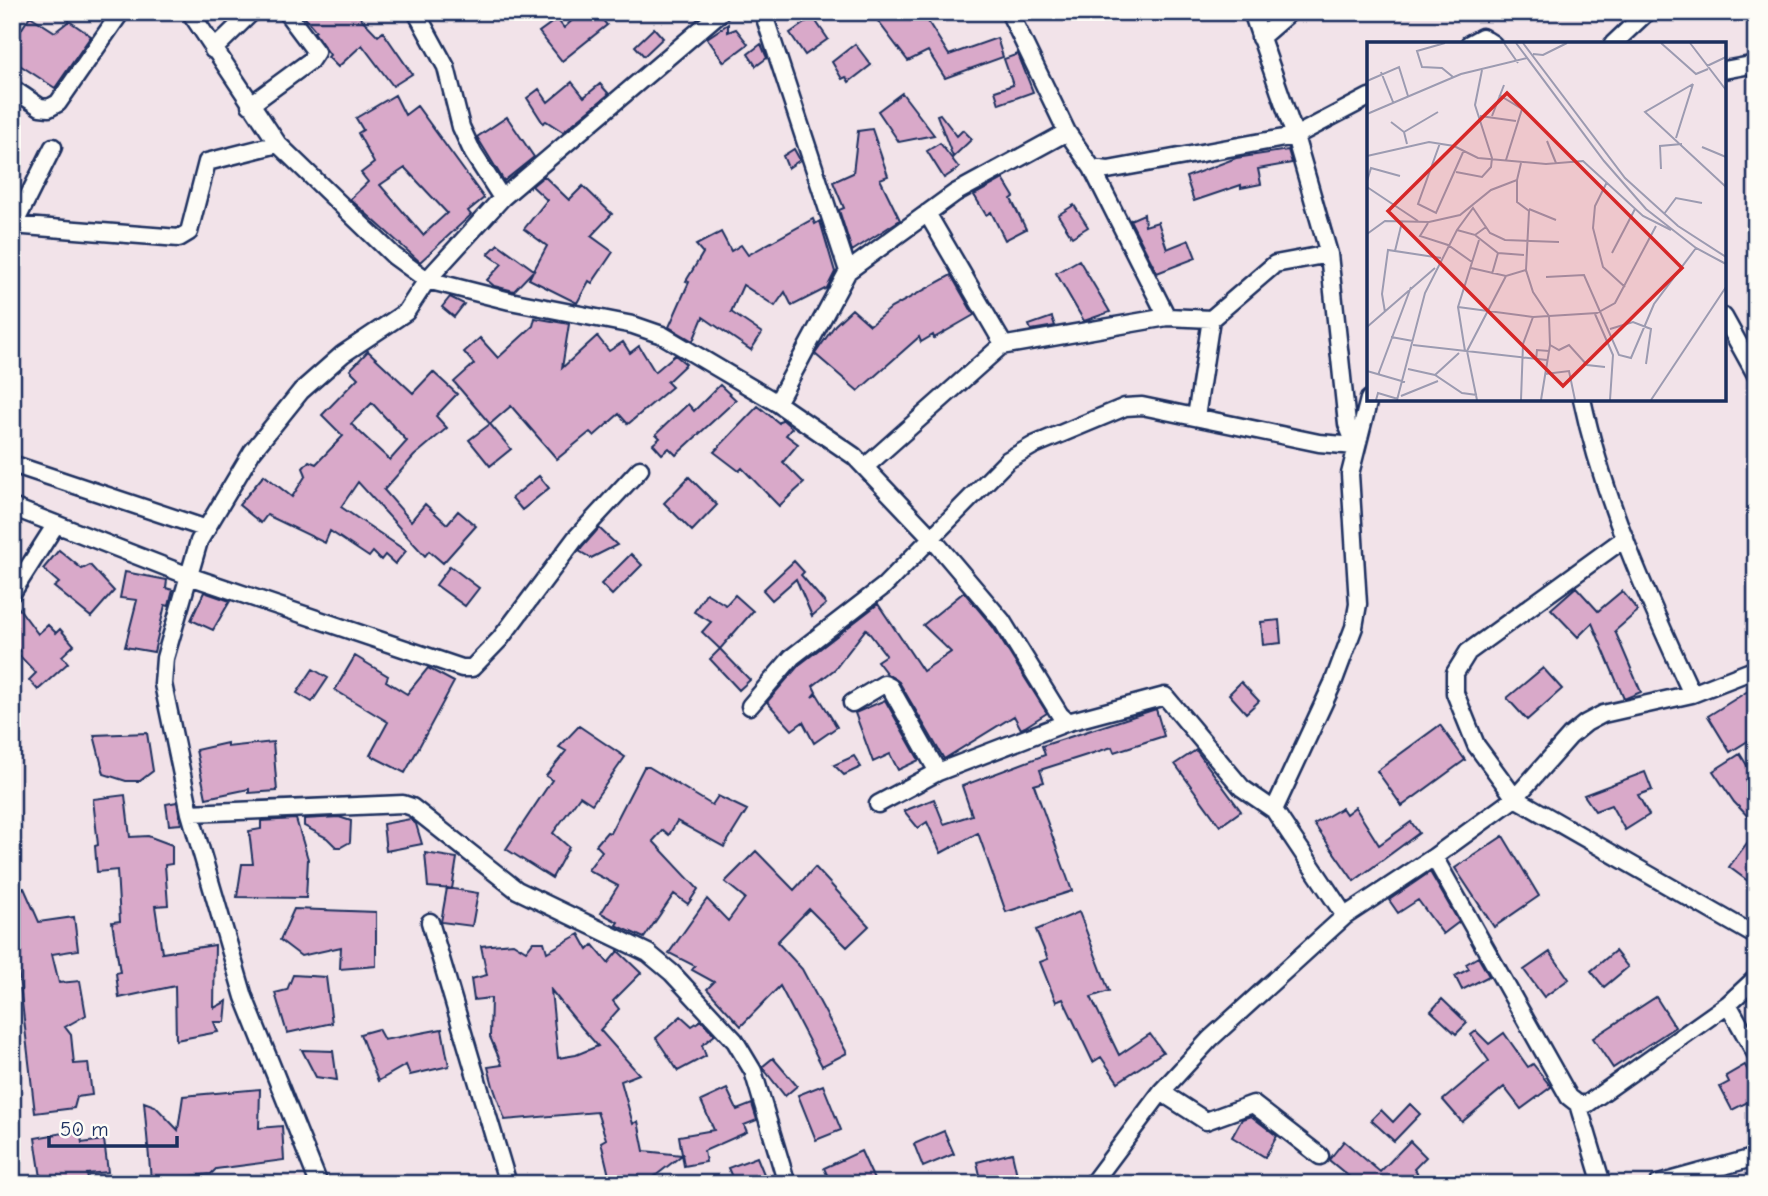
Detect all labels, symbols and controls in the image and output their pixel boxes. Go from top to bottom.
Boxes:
inset map [1367,42,1726,401]
scale bar [49,1105,177,1149]
text: 50 m [60,1117,109,1141]

